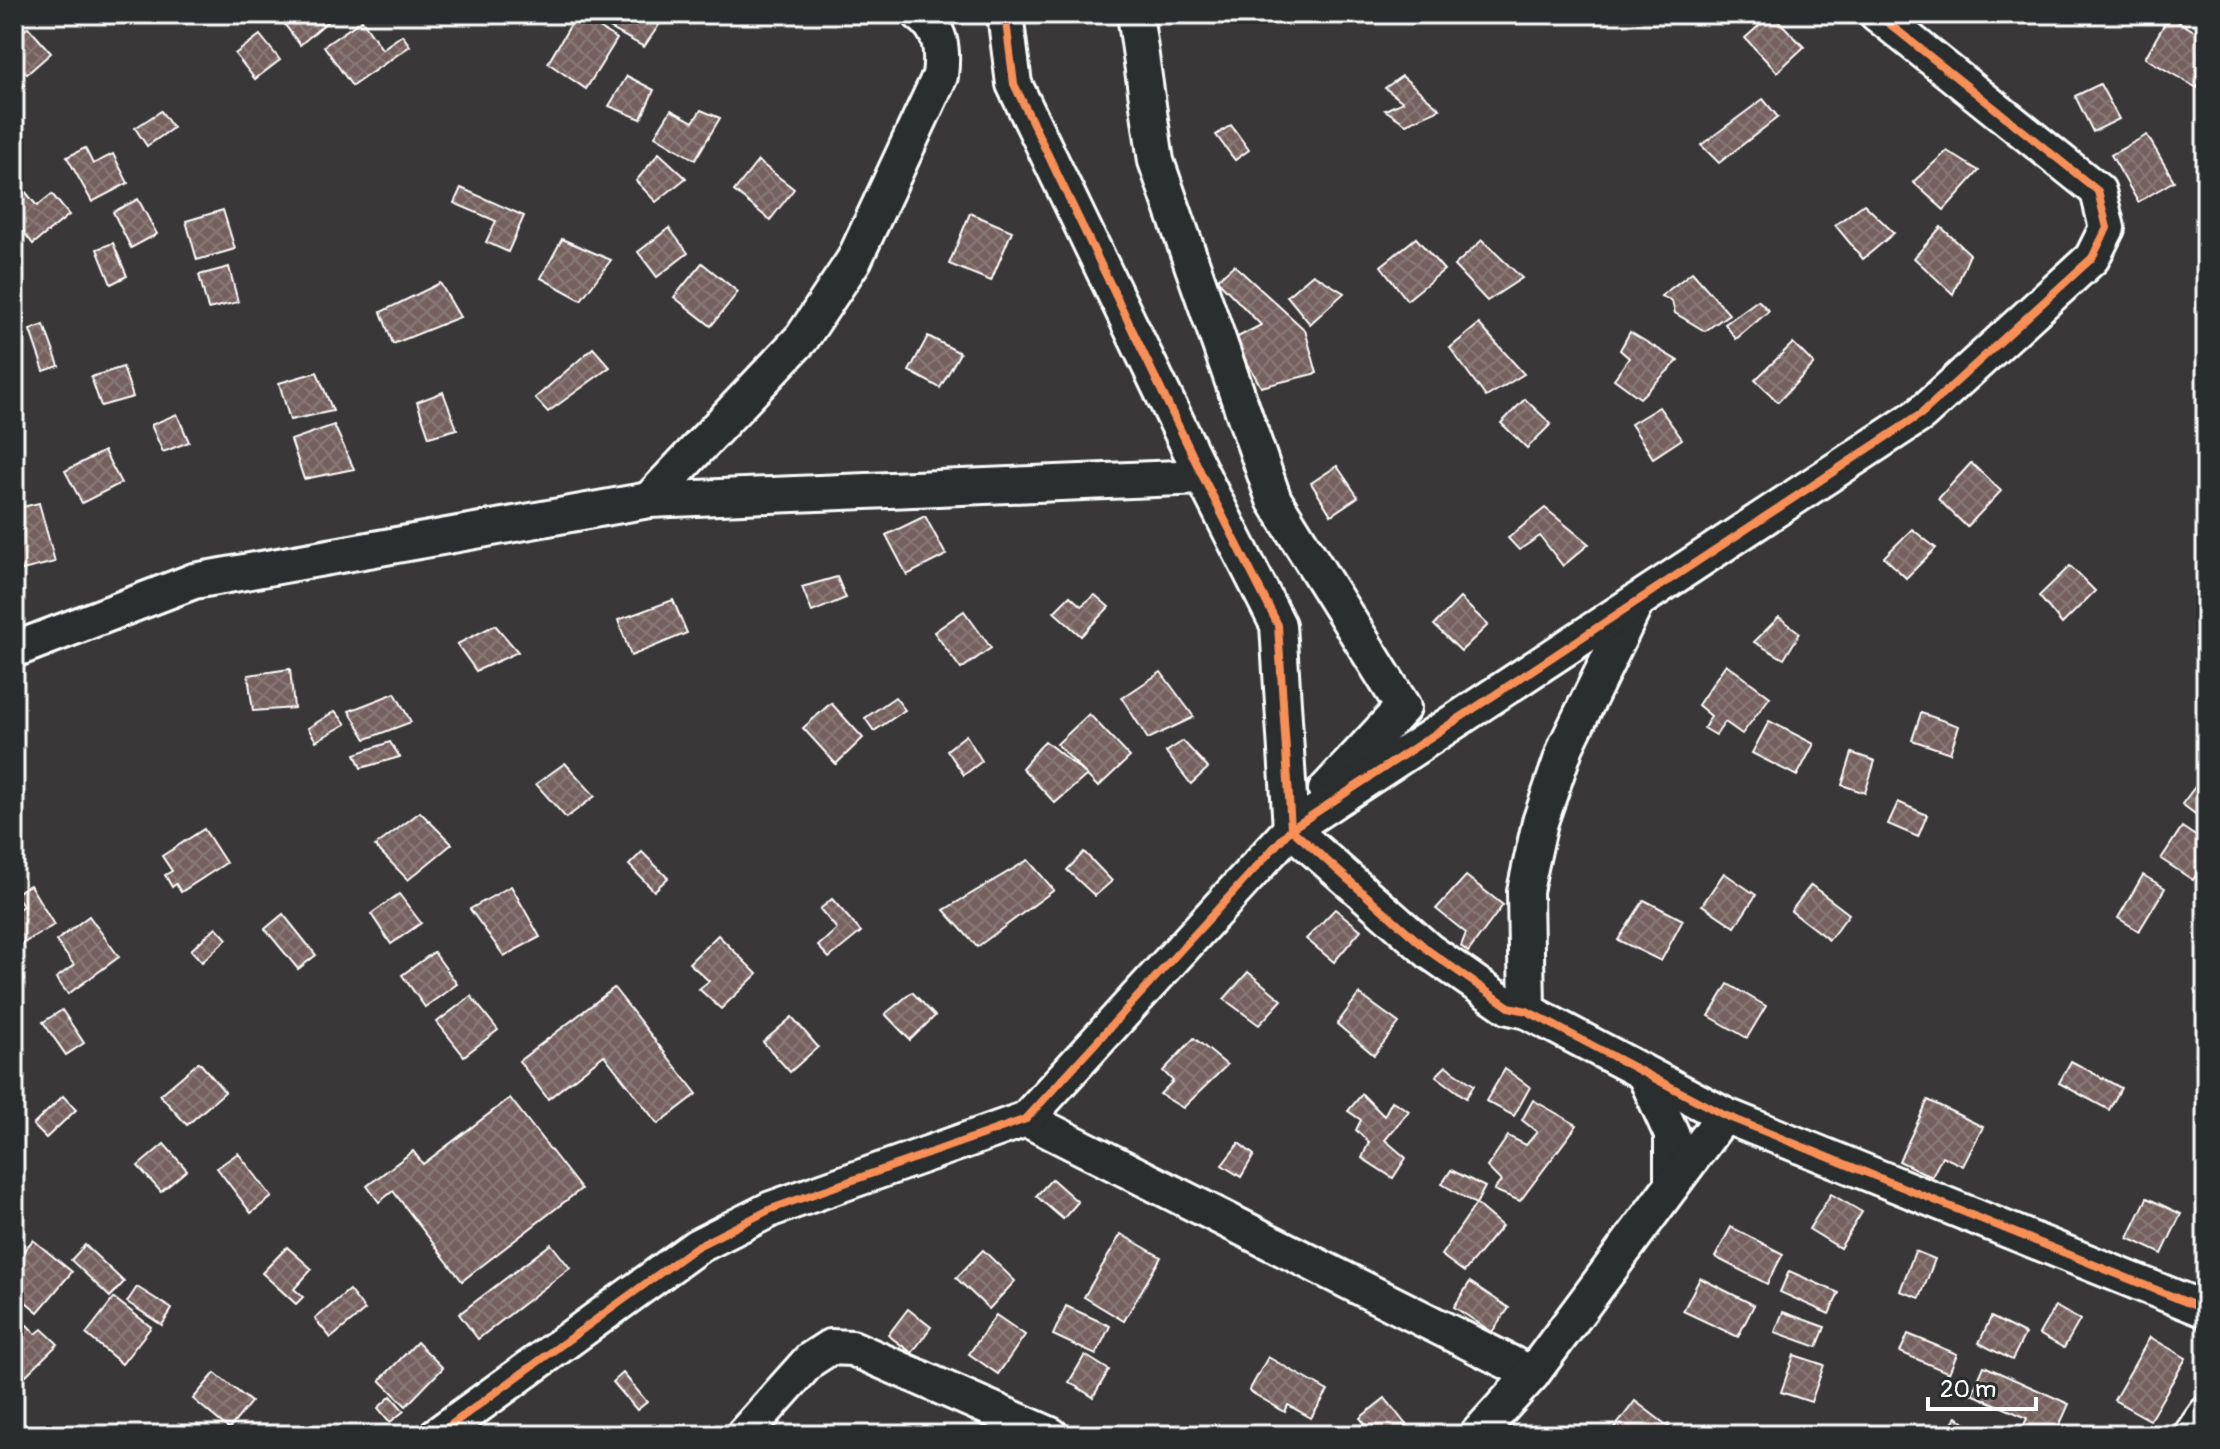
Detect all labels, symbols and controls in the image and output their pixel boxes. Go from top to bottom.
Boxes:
scale bar [1928,1361,2036,1411]
text: 20 m [1940,1375,1996,1404]

